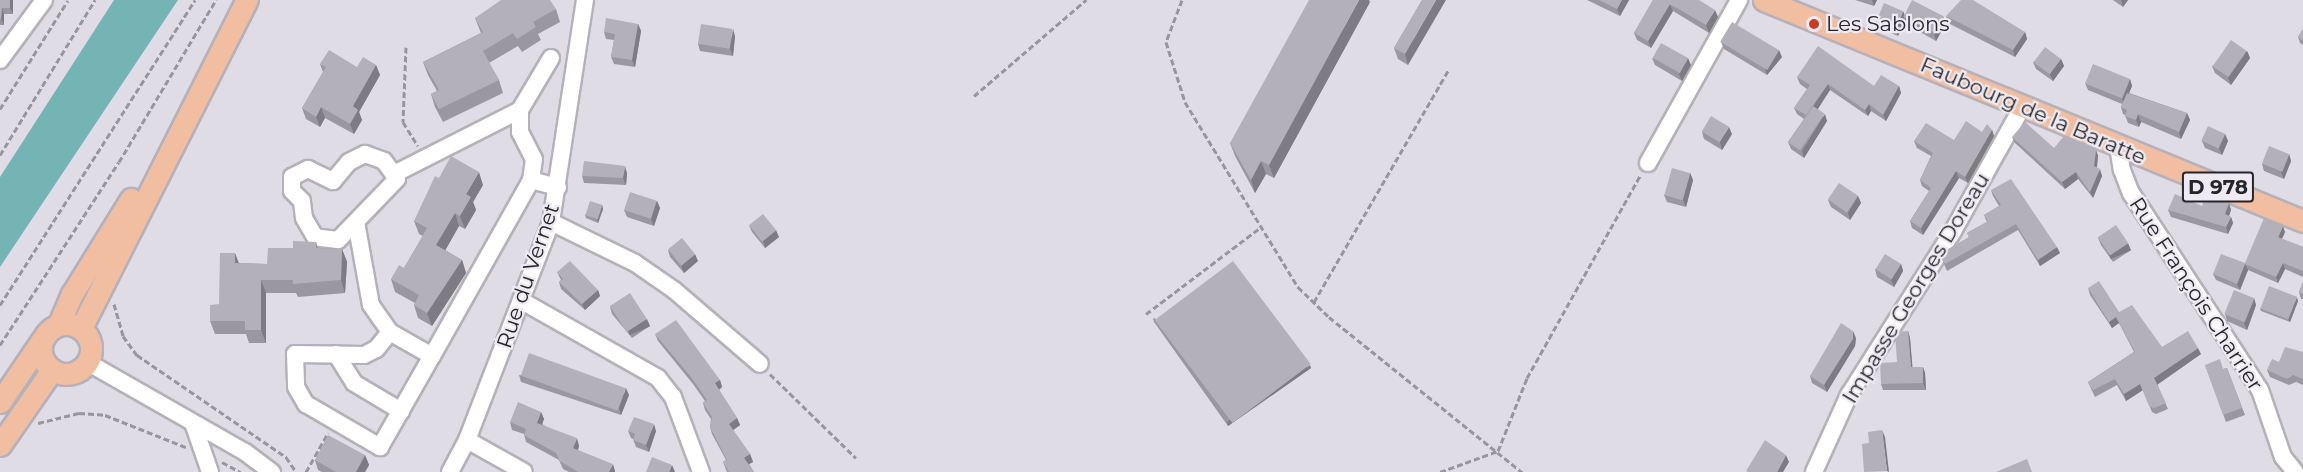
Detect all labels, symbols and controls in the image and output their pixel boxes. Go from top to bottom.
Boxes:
place label: Les Sablons [1826,11,1949,37]
marker: Les Sablons [1807,17,1821,31]
street label: Faubourg de la Baratte [1917,52,2149,170]
street label: Impasse Georges Doreau [1837,168,1995,408]
road number: D 978 [2180,170,2256,204]
street label: Rue François Charrier [2124,193,2268,395]
street label: Rue du Vernet [491,200,565,352]

